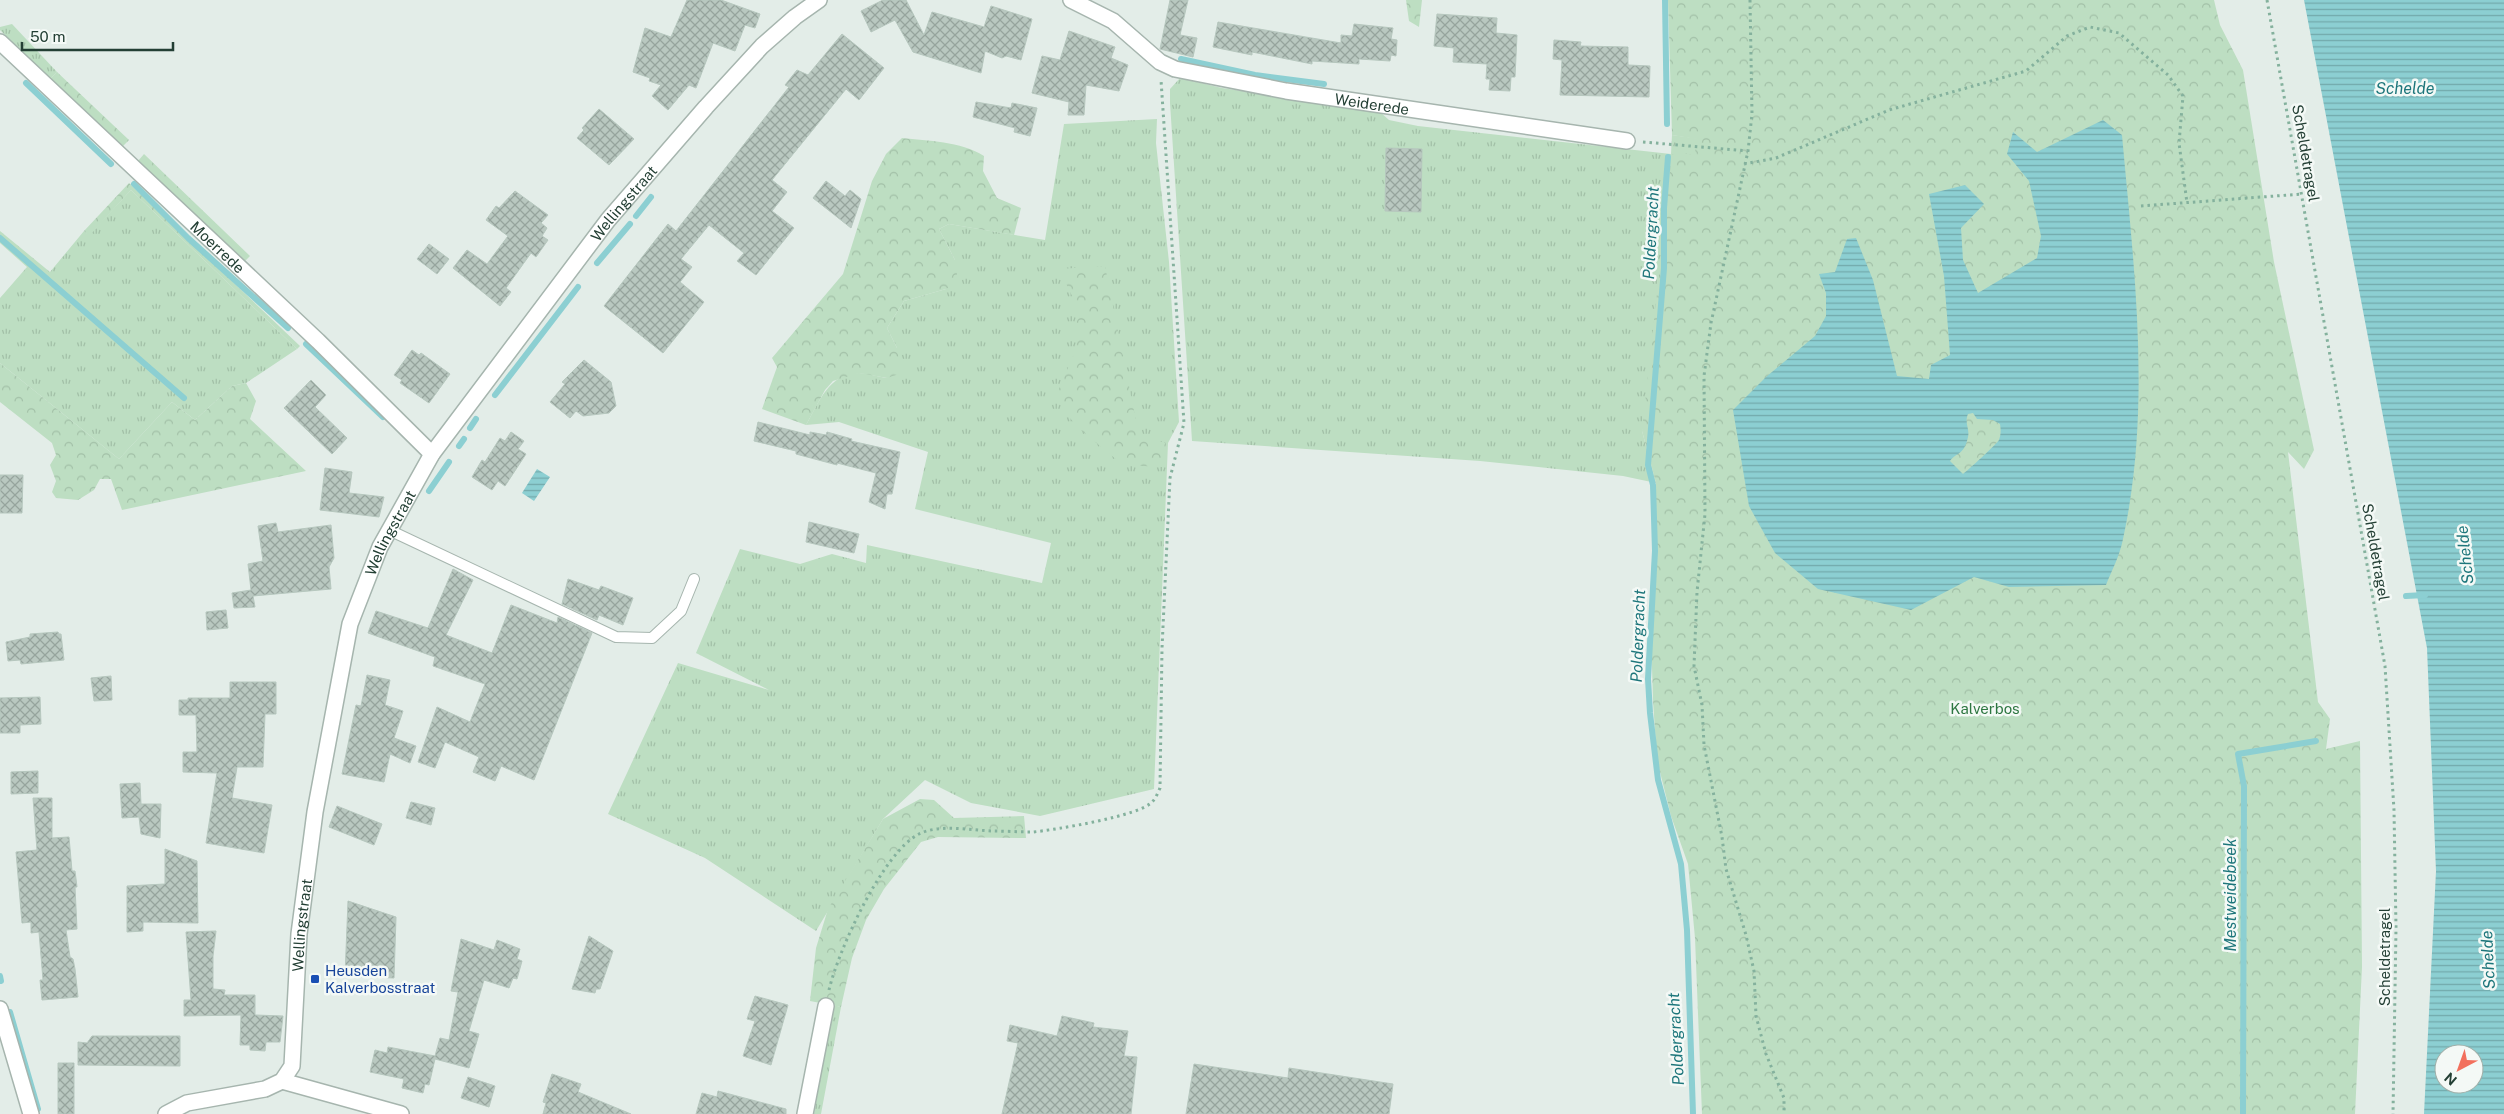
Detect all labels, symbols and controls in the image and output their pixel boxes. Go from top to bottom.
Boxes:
scale bar [22,20,174,52]
text: 50 m [30,28,65,45]
water label: Schelde [2376,79,2435,98]
street label: Weiderede [1334,90,1410,117]
street label: Scheldetragel [2289,103,2323,203]
street label: Wellingstraat [587,162,660,244]
water label: Poldergracht [1639,186,1663,280]
street label: Moerrede [187,217,248,276]
street label: Wellingstraat [361,487,419,578]
street label: Scheldetragel [2359,502,2393,602]
water label: Schelde [2452,524,2478,585]
water label: Poldergracht [1627,589,1649,683]
park label: Kalverbos [1950,700,2020,717]
water label: Mestweidebeek [2221,838,2240,952]
street label: Wellingstraat [289,877,315,972]
street label: Scheldetragel [2376,908,2393,1006]
water label: Schelde [2477,930,2499,990]
place label: Heusden Kalverbosstraat [325,962,435,996]
marker: Heusden Kalverbosstraat [309,973,321,985]
water label: Poldergracht [1664,992,1688,1086]
north arrow [2434,1044,2484,1094]
text: N [2441,1069,2460,1088]

